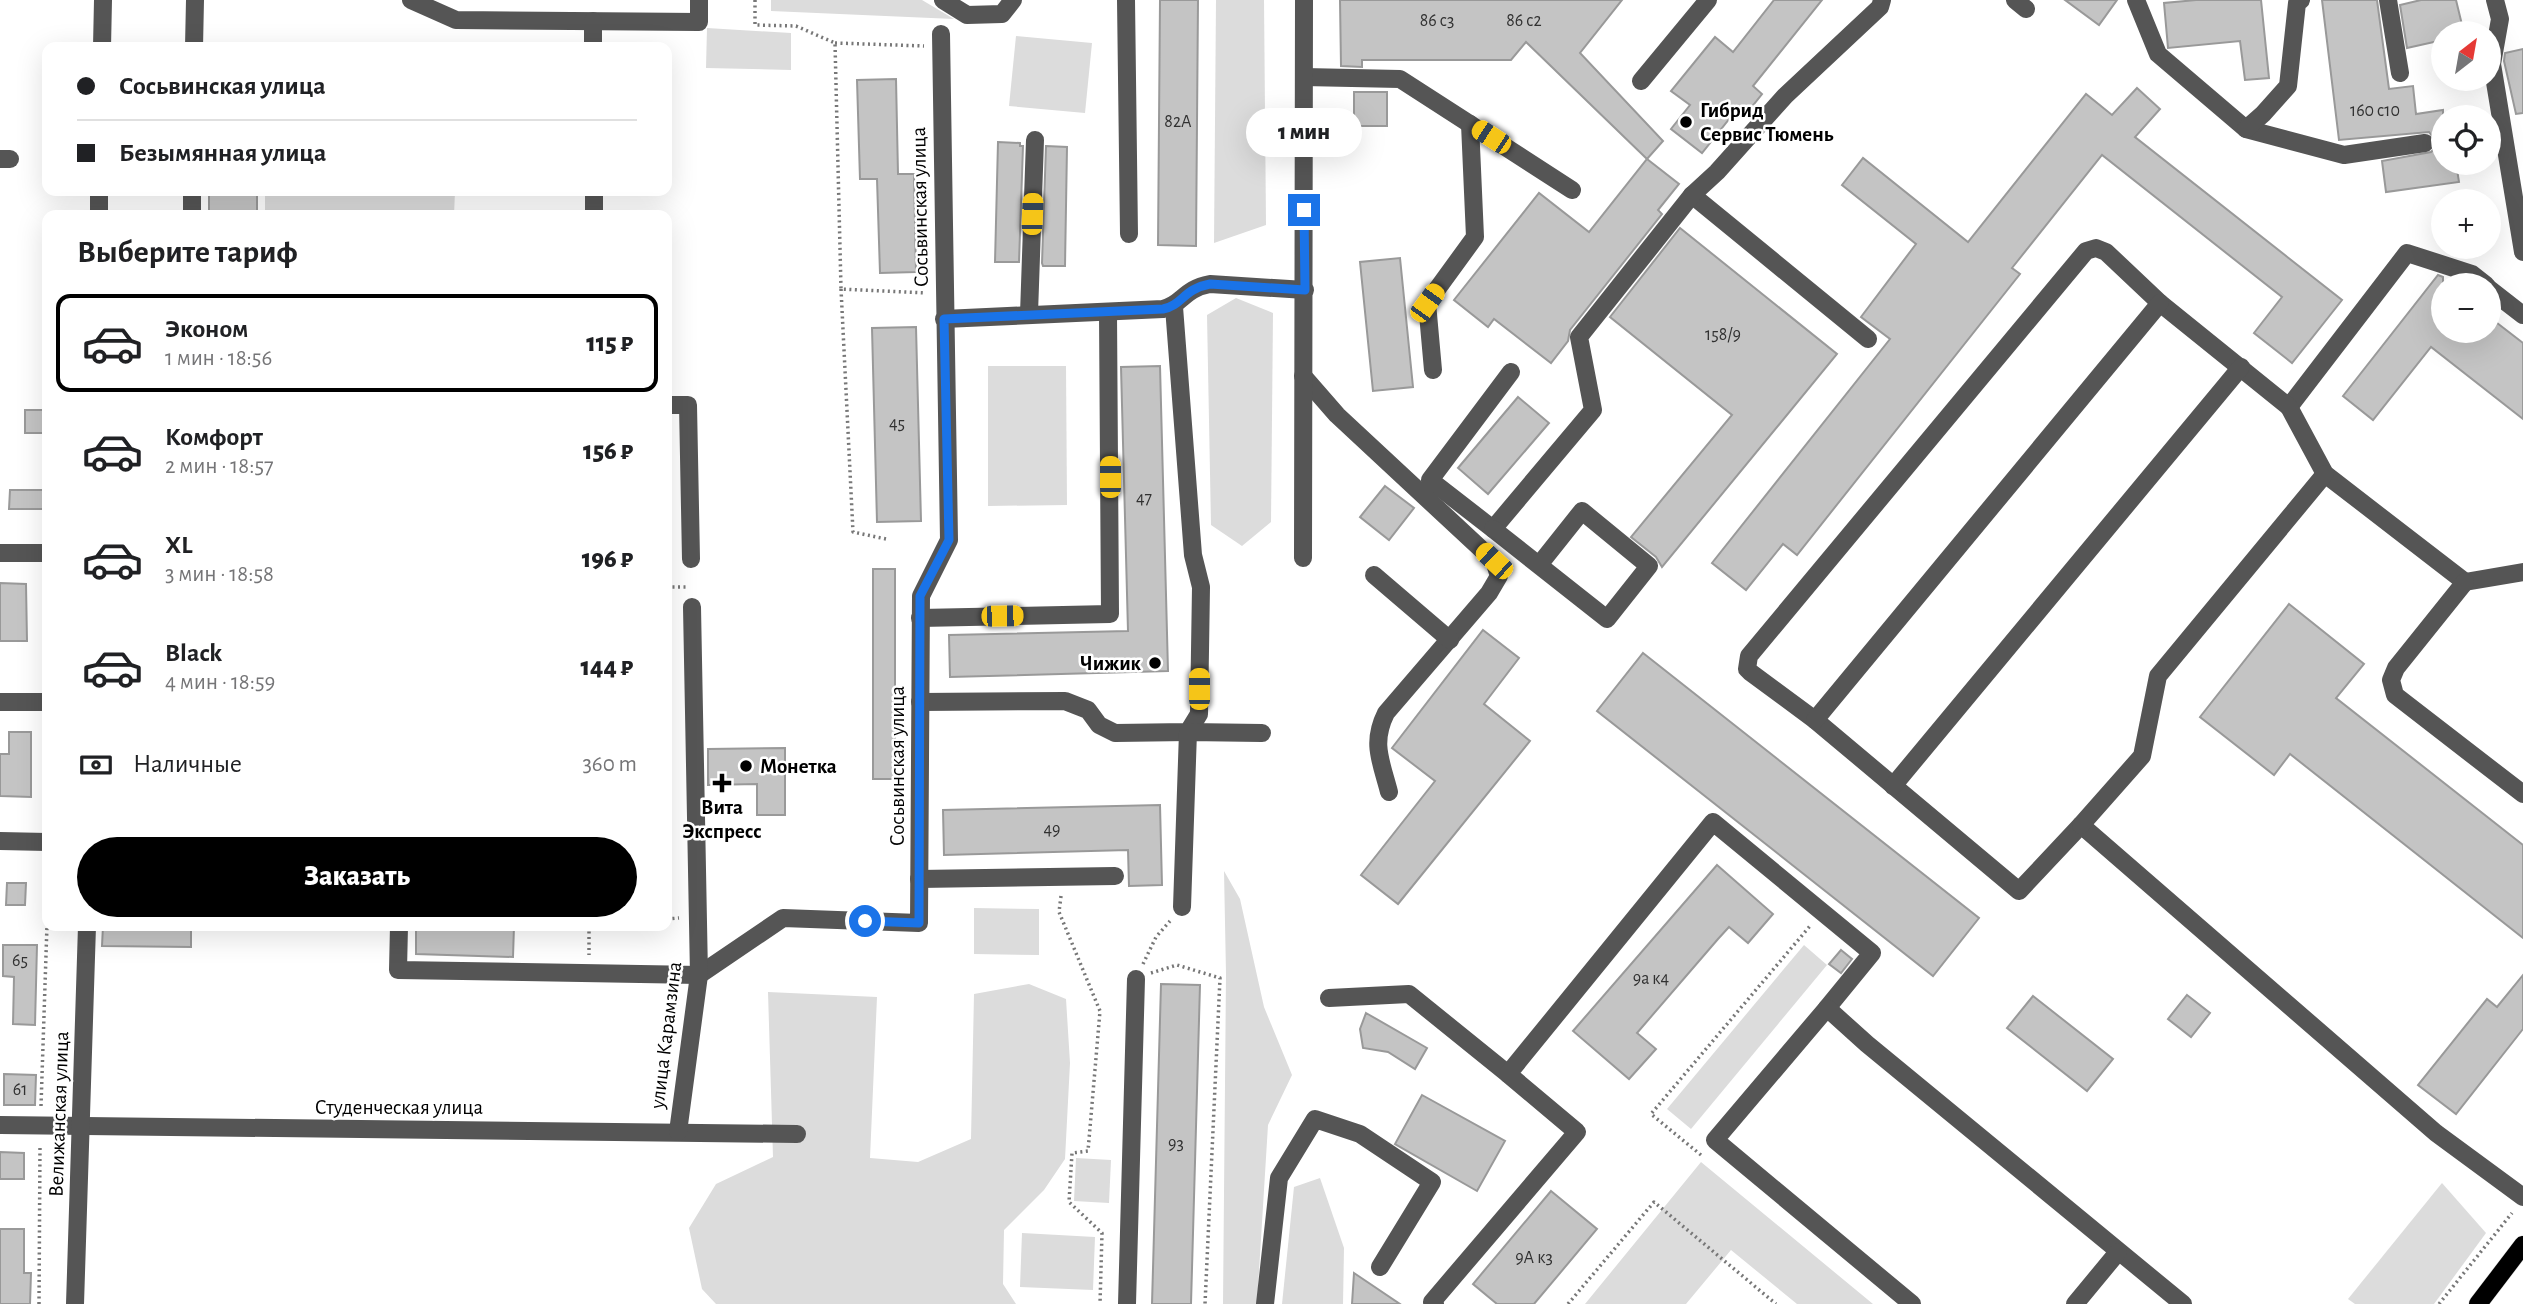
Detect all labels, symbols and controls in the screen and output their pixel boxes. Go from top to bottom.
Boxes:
house number: 86 с3 [1420,12,1454,30]
house number: 86 с2 [1506,12,1542,30]
north arrow [2431,21,2501,91]
map controls [2431,21,2501,343]
text: Сосьвинская улица [119,73,326,99]
place label: Гибрид Сервис Тюмень [1700,100,1834,145]
house number: 160 с10 [2350,102,2400,120]
button: locate [2431,105,2501,175]
callout: 1 мин [1246,108,1362,158]
house number: 82А [1164,113,1192,131]
marker: Гибрид Сервис Тюмень [1678,114,1694,130]
car [1468,117,1515,157]
text: 1 мин [1278,121,1330,144]
street label: Сосьвинская улица [908,126,932,287]
text: Безымянная улица [119,140,326,166]
button: + [2431,189,2501,259]
car [1021,193,1044,235]
route end [1288,194,1320,226]
text: Выберите тариф [77,236,298,268]
button: − [2431,273,2501,343]
car [1407,280,1448,326]
icon: car [81,312,144,375]
text: Эконом [165,316,248,342]
house number: 158/9 [1705,326,1741,344]
text: 115 ₽ [586,330,633,356]
text: 1 мин · 18:56 [165,347,272,370]
house number: 45 [889,415,905,433]
icon: car [81,420,144,483]
text: Комфорт [165,424,263,450]
text: 156 ₽ [583,438,633,464]
text: 2 мин · 18:57 [165,455,274,478]
car [1100,456,1121,498]
house number: 47 [1136,490,1152,508]
icon: car [81,528,144,591]
text: XL [165,532,192,558]
car [1472,539,1517,583]
text: 196 ₽ [582,546,633,572]
text: 3 мин · 18:58 [165,563,274,586]
car [981,605,1024,627]
icon: car [81,636,144,699]
text: Black [165,640,222,666]
place label: Чижик [1080,653,1142,674]
text: 144 ₽ [580,654,633,680]
marker: Чижик [1147,655,1163,671]
car [1189,668,1210,710]
text: 4 мин · 18:59 [165,671,275,694]
street label: Сосьвинская улица [887,685,908,846]
icon: cash [77,746,115,784]
text: Наличные [133,751,242,777]
text: 360 m [582,753,637,776]
place label: Монетка [760,756,837,777]
marker: Монетка [738,758,754,774]
marker: Вита Экспресс [714,775,730,791]
place label: Вита Экспресс [682,797,762,842]
house number: 49 [1043,821,1061,839]
button: Заказать [77,837,637,917]
route start [849,905,881,937]
house number: 65 [12,952,28,970]
street label: улица Карамзина [646,960,685,1111]
house number: 9а к4 [1633,970,1670,988]
street label: Велижанская улица [46,1030,72,1197]
house number: 61 [13,1081,27,1099]
street label: Студенческая улица [315,1097,484,1118]
house number: 93 [1168,1135,1184,1153]
house number: 9А к3 [1515,1249,1553,1267]

